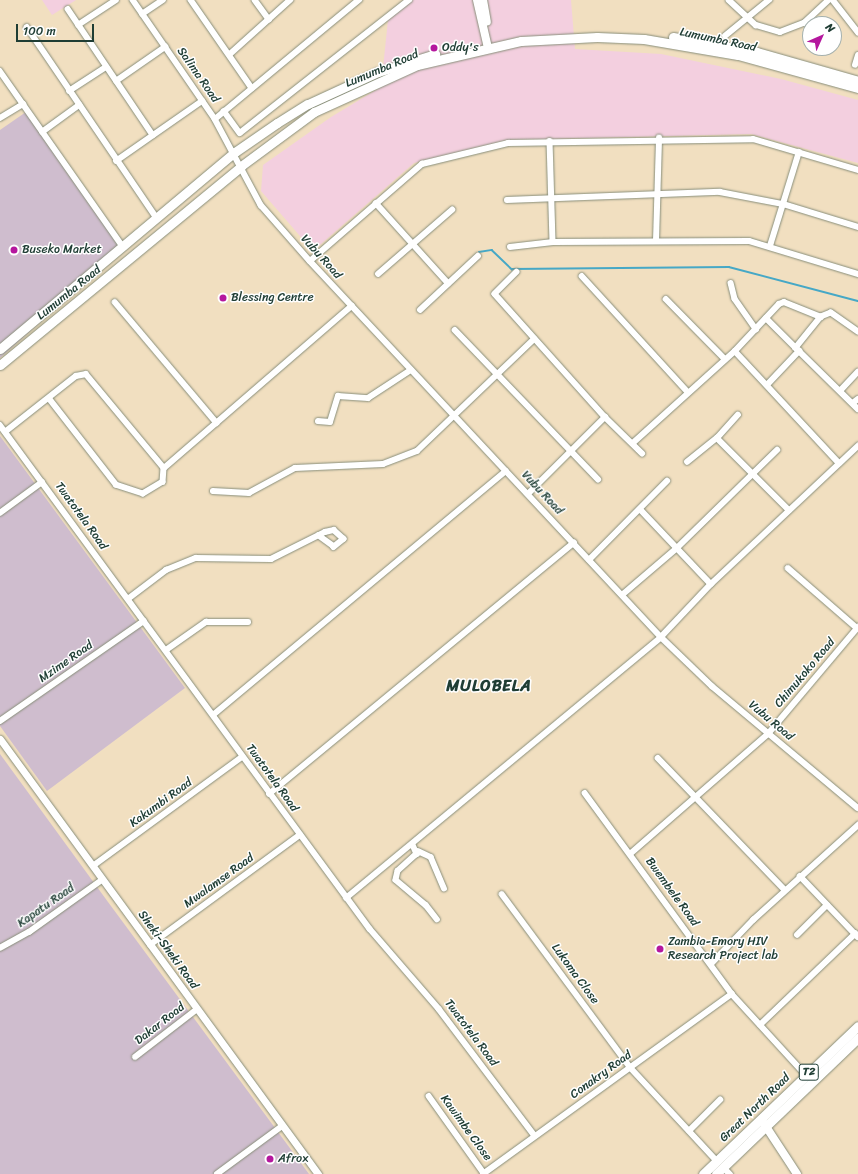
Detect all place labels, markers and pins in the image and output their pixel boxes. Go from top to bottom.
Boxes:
place label: Oddy's [442,41,479,55]
marker: Oddy's [429,43,439,53]
place label: Buseko Market [22,243,101,257]
marker: Buseko Market [9,245,19,255]
place label: Blessing Centre [231,291,314,305]
marker: Blessing Centre [218,293,228,303]
place label: Zambia-Emory HIV Research Project lab [668,935,778,963]
marker: Zambia-Emory HIV Research Project lab [655,944,665,954]
place label: Afrox [278,1152,308,1166]
marker: Afrox [265,1154,275,1164]

